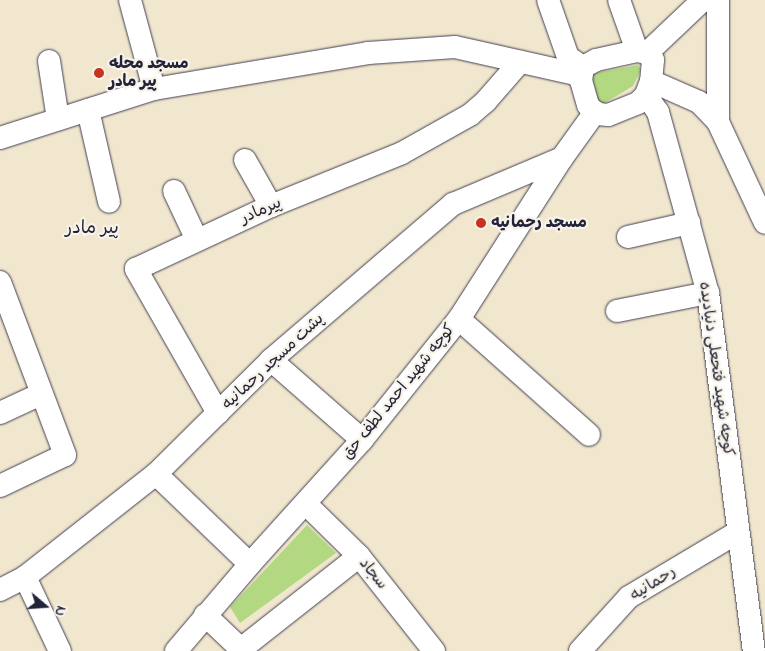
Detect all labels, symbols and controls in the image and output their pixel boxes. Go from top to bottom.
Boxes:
place label: مسجد محله پیر مادر [109,54,189,92]
marker: مسجد محله پیر مادر [93,67,105,79]
street label: پیرمادر [237,193,285,229]
place label: مسجد رحمانیه [491,213,587,233]
marker: مسجد رحمانیه [475,217,487,229]
district label: پیر مادر [65,218,119,240]
street label: کوچه شهید فتحعلی دنیادیده [694,281,738,457]
street label: پشت مسجد رحمانیه [218,310,328,414]
street label: کوچه شهید احمد لطف حق [338,320,460,464]
street label: سجاد [355,554,391,594]
street label: رحمانیه [626,562,680,606]
north arrow [20,581,70,631]
text: N [48,603,71,619]

